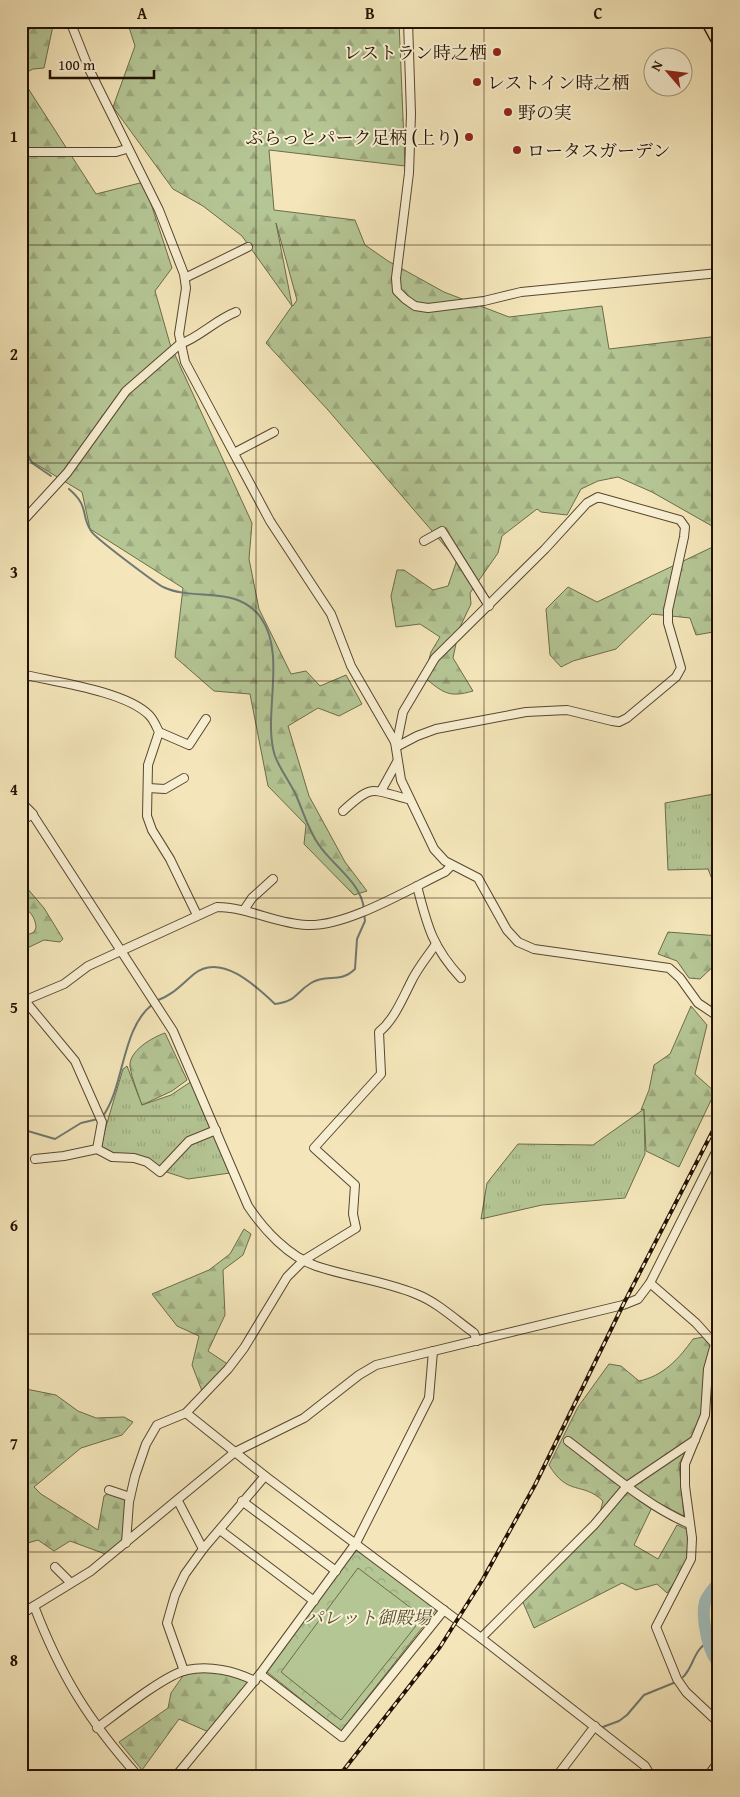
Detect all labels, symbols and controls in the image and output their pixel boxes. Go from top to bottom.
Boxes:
text: A [137,1,148,25]
text: B [365,1,375,25]
text: C [593,1,603,25]
place label: レストラン時之栖 [344,39,487,66]
marker: レストラン時之栖 [491,46,503,58]
scale bar [50,48,154,80]
north arrow [642,48,692,98]
text: 100 m [58,54,96,75]
text: N [645,57,668,75]
place label: レストイン時之栖 [487,69,630,96]
marker: レストイン時之栖 [471,76,483,88]
place label: 野の実 [518,99,572,126]
marker: 野の実 [502,106,514,118]
text: 1 [10,124,18,148]
place label: ぷらっとパーク足柄 (上り) [245,124,459,151]
marker: ぷらっとパーク足柄 (上り) [463,131,475,143]
place label: ロータスガーデン [527,137,671,164]
marker: ロータスガーデン [511,144,523,156]
text: 2 [10,342,18,366]
text: 3 [10,560,18,584]
text: 4 [10,777,18,801]
text: 5 [10,995,18,1019]
text: 6 [10,1213,18,1237]
text: 7 [10,1431,18,1455]
park label: パレット御殿場 [305,1604,433,1631]
text: 8 [10,1648,18,1672]

